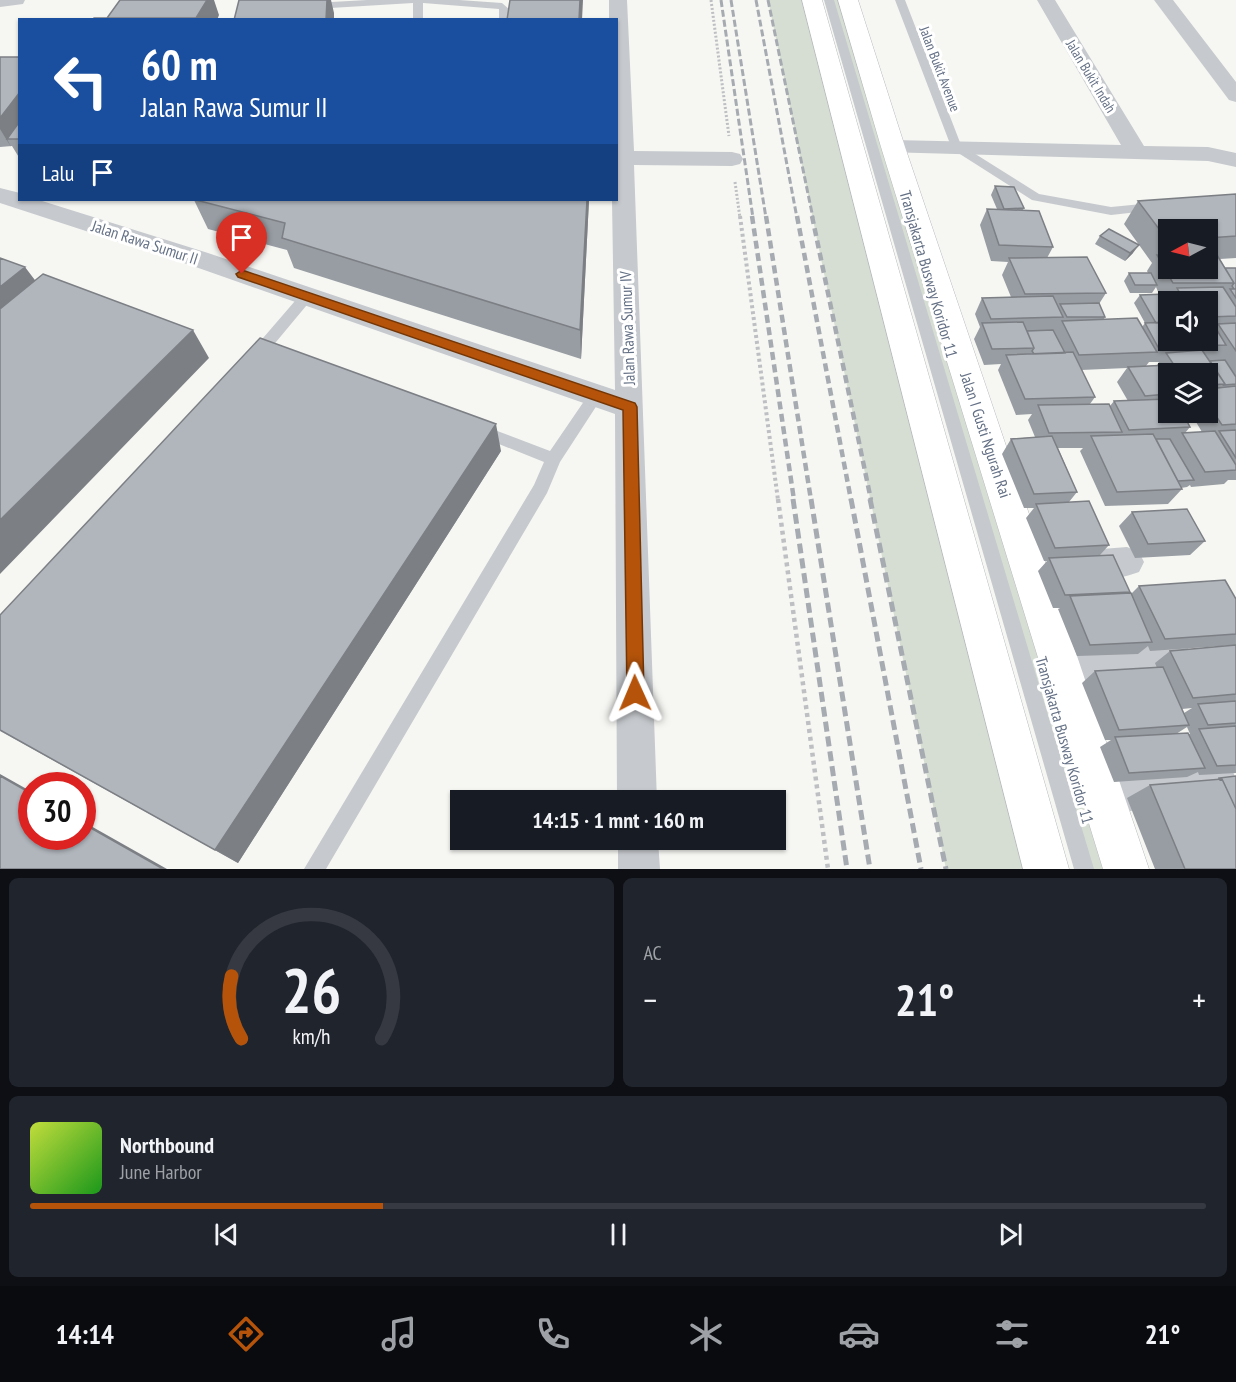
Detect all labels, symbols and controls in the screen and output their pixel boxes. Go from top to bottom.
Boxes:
street label: Jalan Bukit Avenue [915,23,965,114]
street label: Jalan Bukit Indah [1062,35,1120,116]
text: 60 m [141,37,218,92]
icon: left [42,42,120,120]
text: Jalan Rawa Sumur II [141,90,327,124]
icon: arrive [86,156,119,189]
text: Lalu [42,159,74,187]
street label: Transjakarta Busway Koridor 11 [896,188,962,360]
pin [216,212,267,274]
street label: Jalan Rawa Sumur II [88,215,201,269]
north arrow [1158,219,1218,279]
map controls [1158,219,1218,423]
icon: arrive [225,221,258,254]
street label: Jalan Rawa Sumur IV [615,270,639,386]
button: sound [1158,291,1218,351]
button: layers [1158,363,1218,423]
street label: Jalan I Gusti Ngurah Rai [956,369,1016,500]
street label: Transjakarta Busway Koridor 11 [1032,654,1098,826]
position arrow [603,661,667,725]
speed limit sign: 30 [18,772,96,850]
text: 14:15 · 1 mnt · 160 m [532,806,704,834]
text: AC [644,940,662,966]
text: 26 [281,949,341,1030]
text: 21° [895,970,954,1028]
text: − [644,978,657,1021]
text: + [1192,978,1206,1021]
text: km/h [292,1023,330,1051]
text: Northbound [120,1131,214,1159]
text: June Harbor [120,1159,202,1185]
icon: previous [210,1218,243,1251]
icon: pause [602,1218,635,1251]
icon: next [994,1218,1027,1251]
icon: directions [225,1313,267,1355]
icon: music [378,1313,420,1355]
icon: phone [532,1313,574,1355]
icon: climate [685,1313,727,1355]
icon: car [838,1313,880,1355]
icon: filters [991,1313,1033,1355]
text: 14:14 [56,1317,114,1351]
text: 21° [1145,1317,1180,1351]

